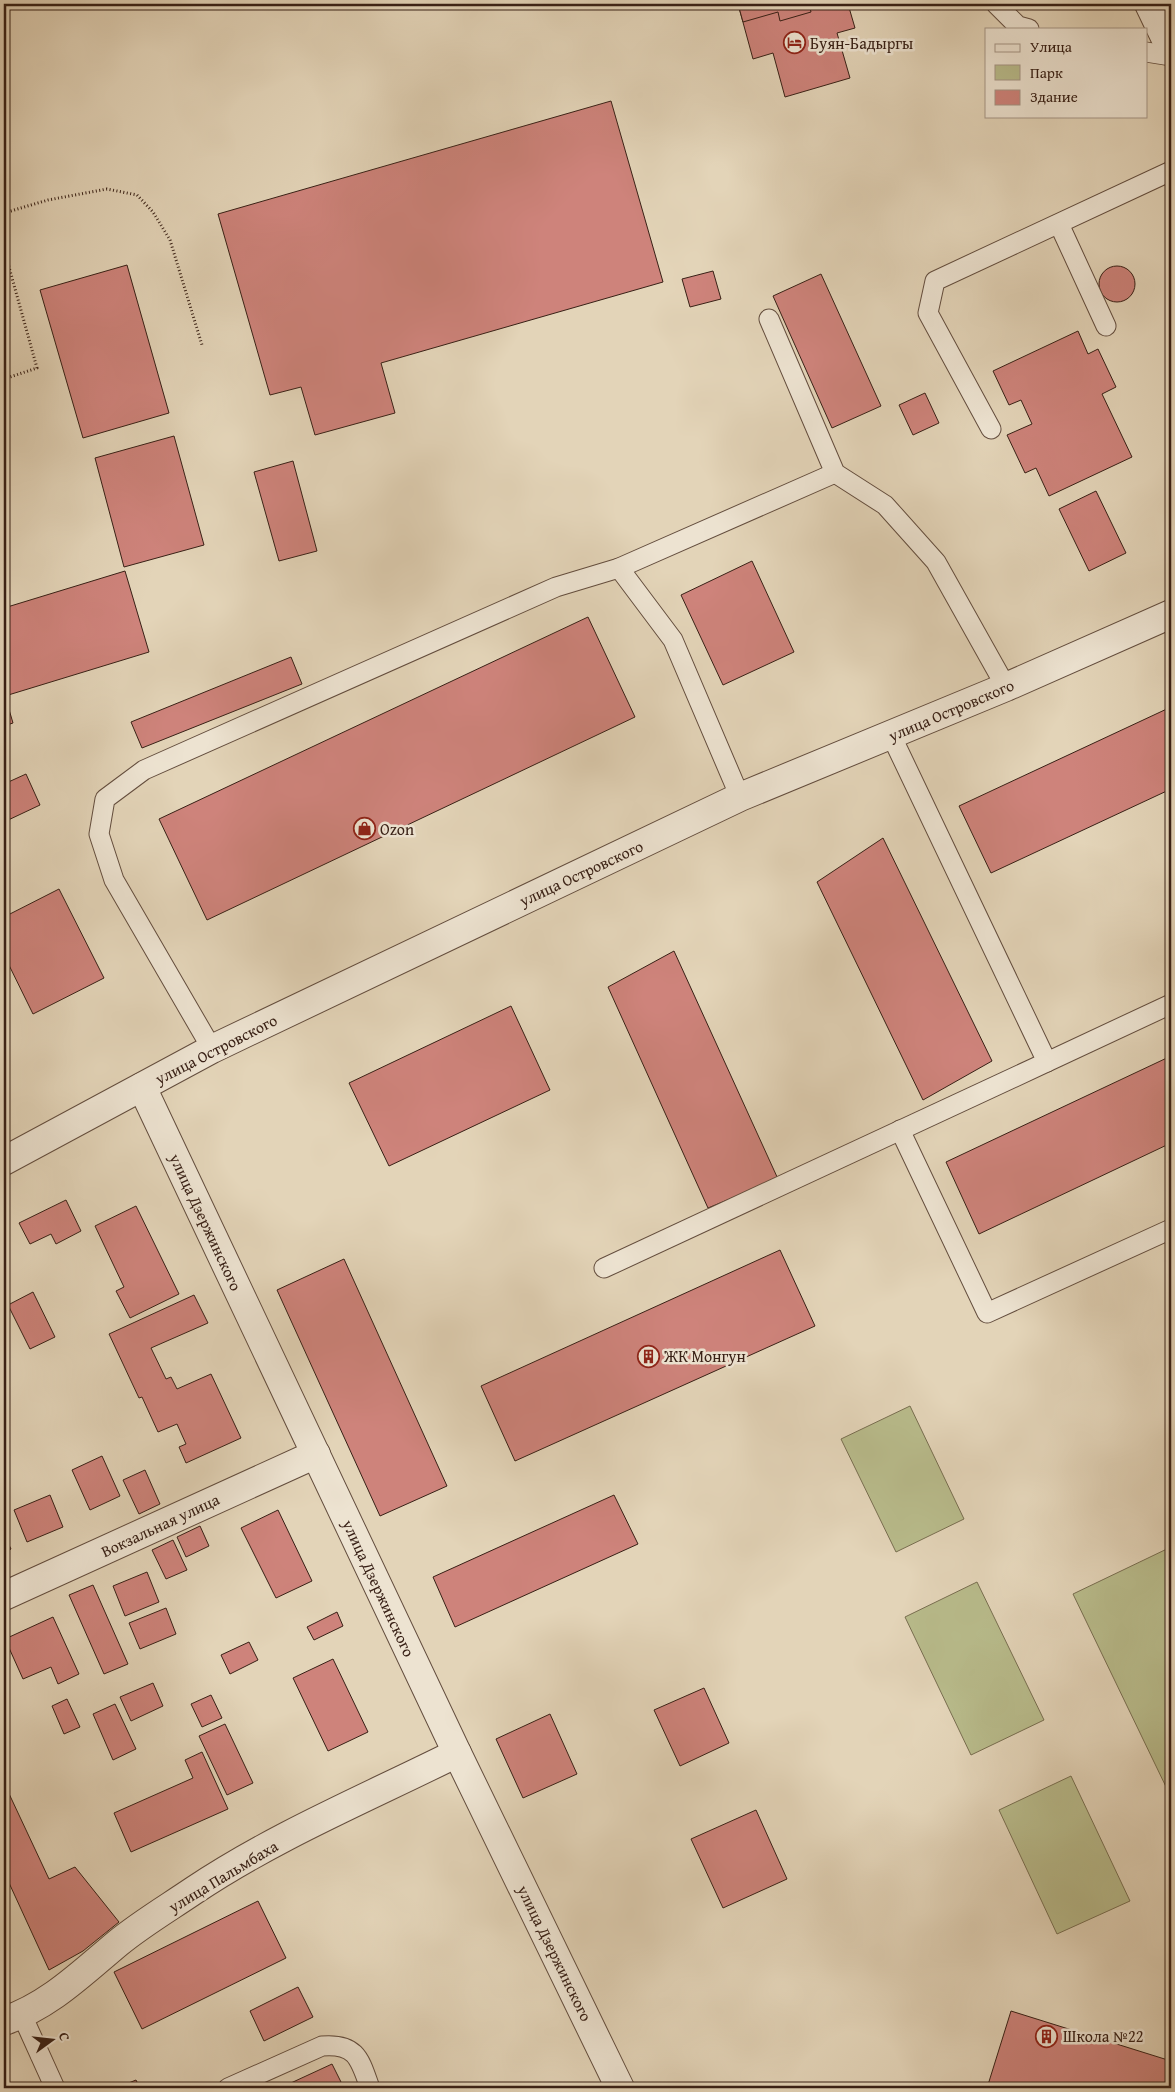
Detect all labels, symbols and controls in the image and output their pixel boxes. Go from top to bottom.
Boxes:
legend [985,28,1148,118]
hotel icon: Буян-Бадыргы [782,31,806,55]
place label: Буян-Бадыргы [810,31,913,55]
text: Улица [1030,36,1073,57]
text: Парк [1030,62,1063,83]
text: Здание [1030,86,1078,107]
street label: улица Островского [884,673,1018,748]
shop icon: Ozon [352,817,376,841]
place label: Ozon [380,817,414,841]
street label: улица Островского [514,834,647,913]
street label: улица Островского [150,1008,281,1091]
street label: улица Дзержинского [163,1148,248,1295]
building icon: ЖК Монгун [636,1344,660,1368]
place label: ЖК Монгун [663,1344,746,1368]
street label: Вокзальная улица [97,1487,224,1563]
street label: улица Дзержинского [336,1514,421,1661]
street label: улица Пальмбаха [163,1834,283,1919]
street label: улица Дзержинского [511,1880,598,2025]
north arrow [28,2014,78,2064]
building icon: Школа №22 [1035,2024,1059,2048]
place label: Школа №22 [1063,2024,1143,2048]
text: С [54,2030,75,2043]

